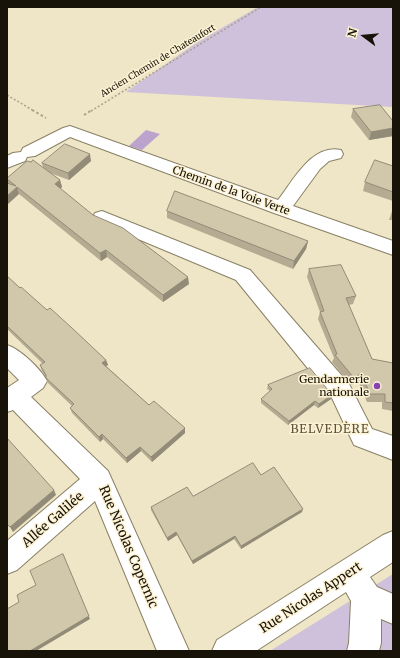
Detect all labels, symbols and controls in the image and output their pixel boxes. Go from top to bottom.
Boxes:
north arrow [344,16,384,56]
street label: Ancien Chemin de Chateaufort [99,22,217,100]
text: N [345,27,360,39]
street label: Chemin de la Voie Verte [171,164,291,218]
place label: Gendarmerie nationale [299,373,369,399]
marker: Gendarmerie nationale [372,381,382,391]
district label: BELVEDÈRE [290,423,370,437]
street label: Rue Nicolas Copernic [95,483,161,611]
street label: Allée Galilée [19,489,87,551]
street label: Rue Nicolas Appert [257,559,365,637]

